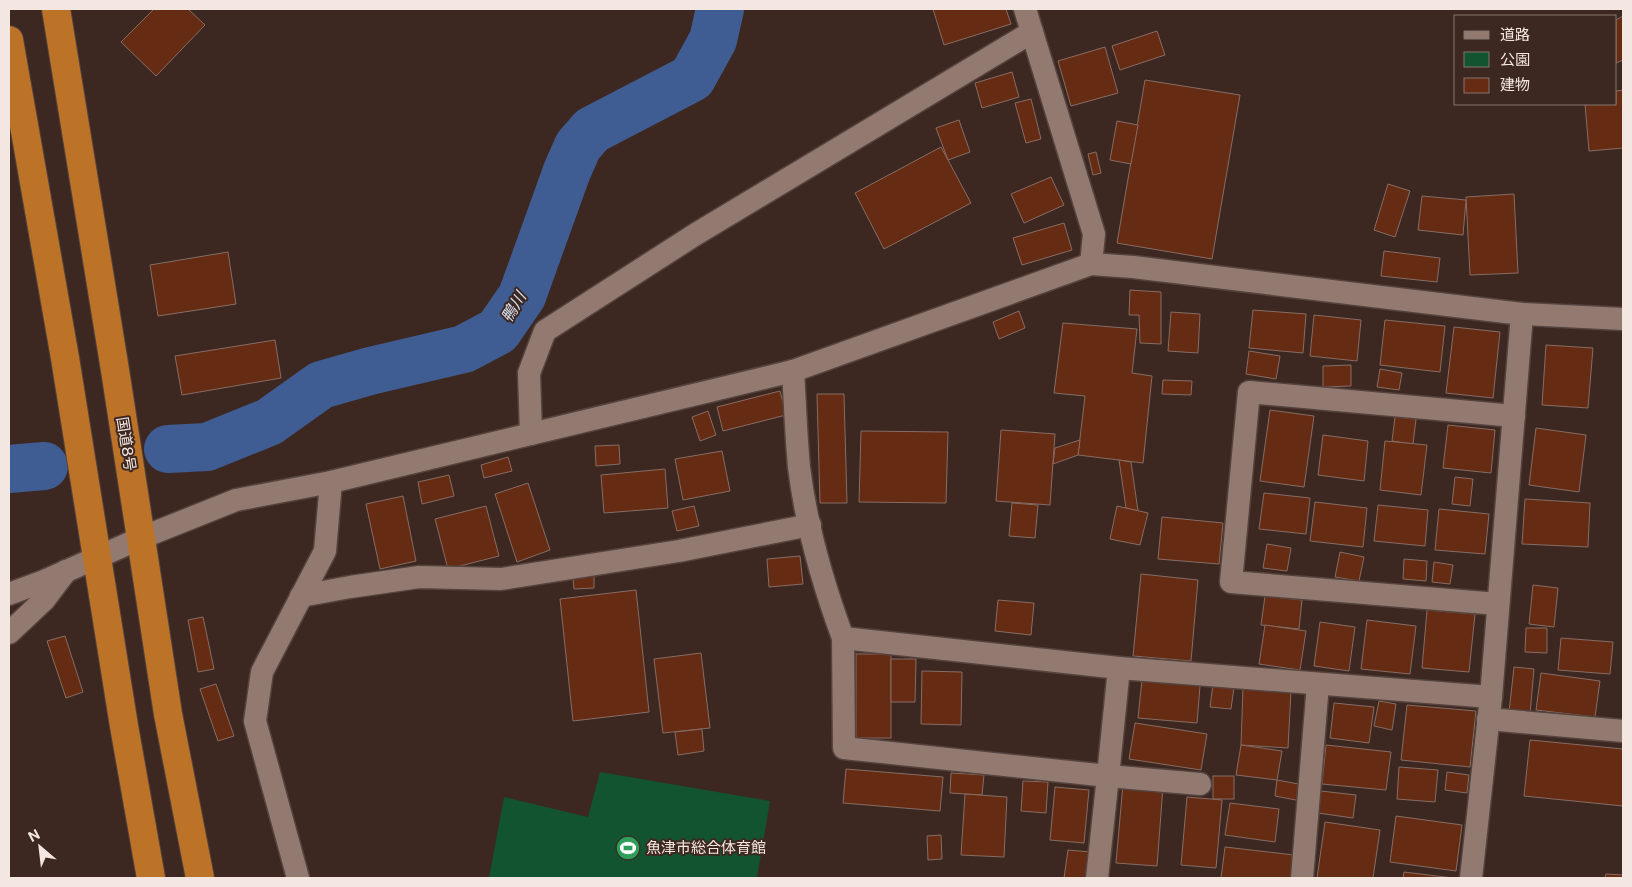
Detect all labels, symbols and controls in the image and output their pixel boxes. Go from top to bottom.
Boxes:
legend [1454,15,1617,105]
text: 道路 [1500,26,1530,43]
text: 公園 [1500,51,1530,68]
text: 建物 [1500,76,1530,93]
water label: 鴨川 [497,287,531,326]
street label: 国道8号 [114,416,139,472]
north arrow [15,822,65,872]
text: N [25,826,42,845]
sports icon: 魚津市総合体育館 [615,835,641,861]
place label: 魚津市総合体育館 [646,839,766,856]

